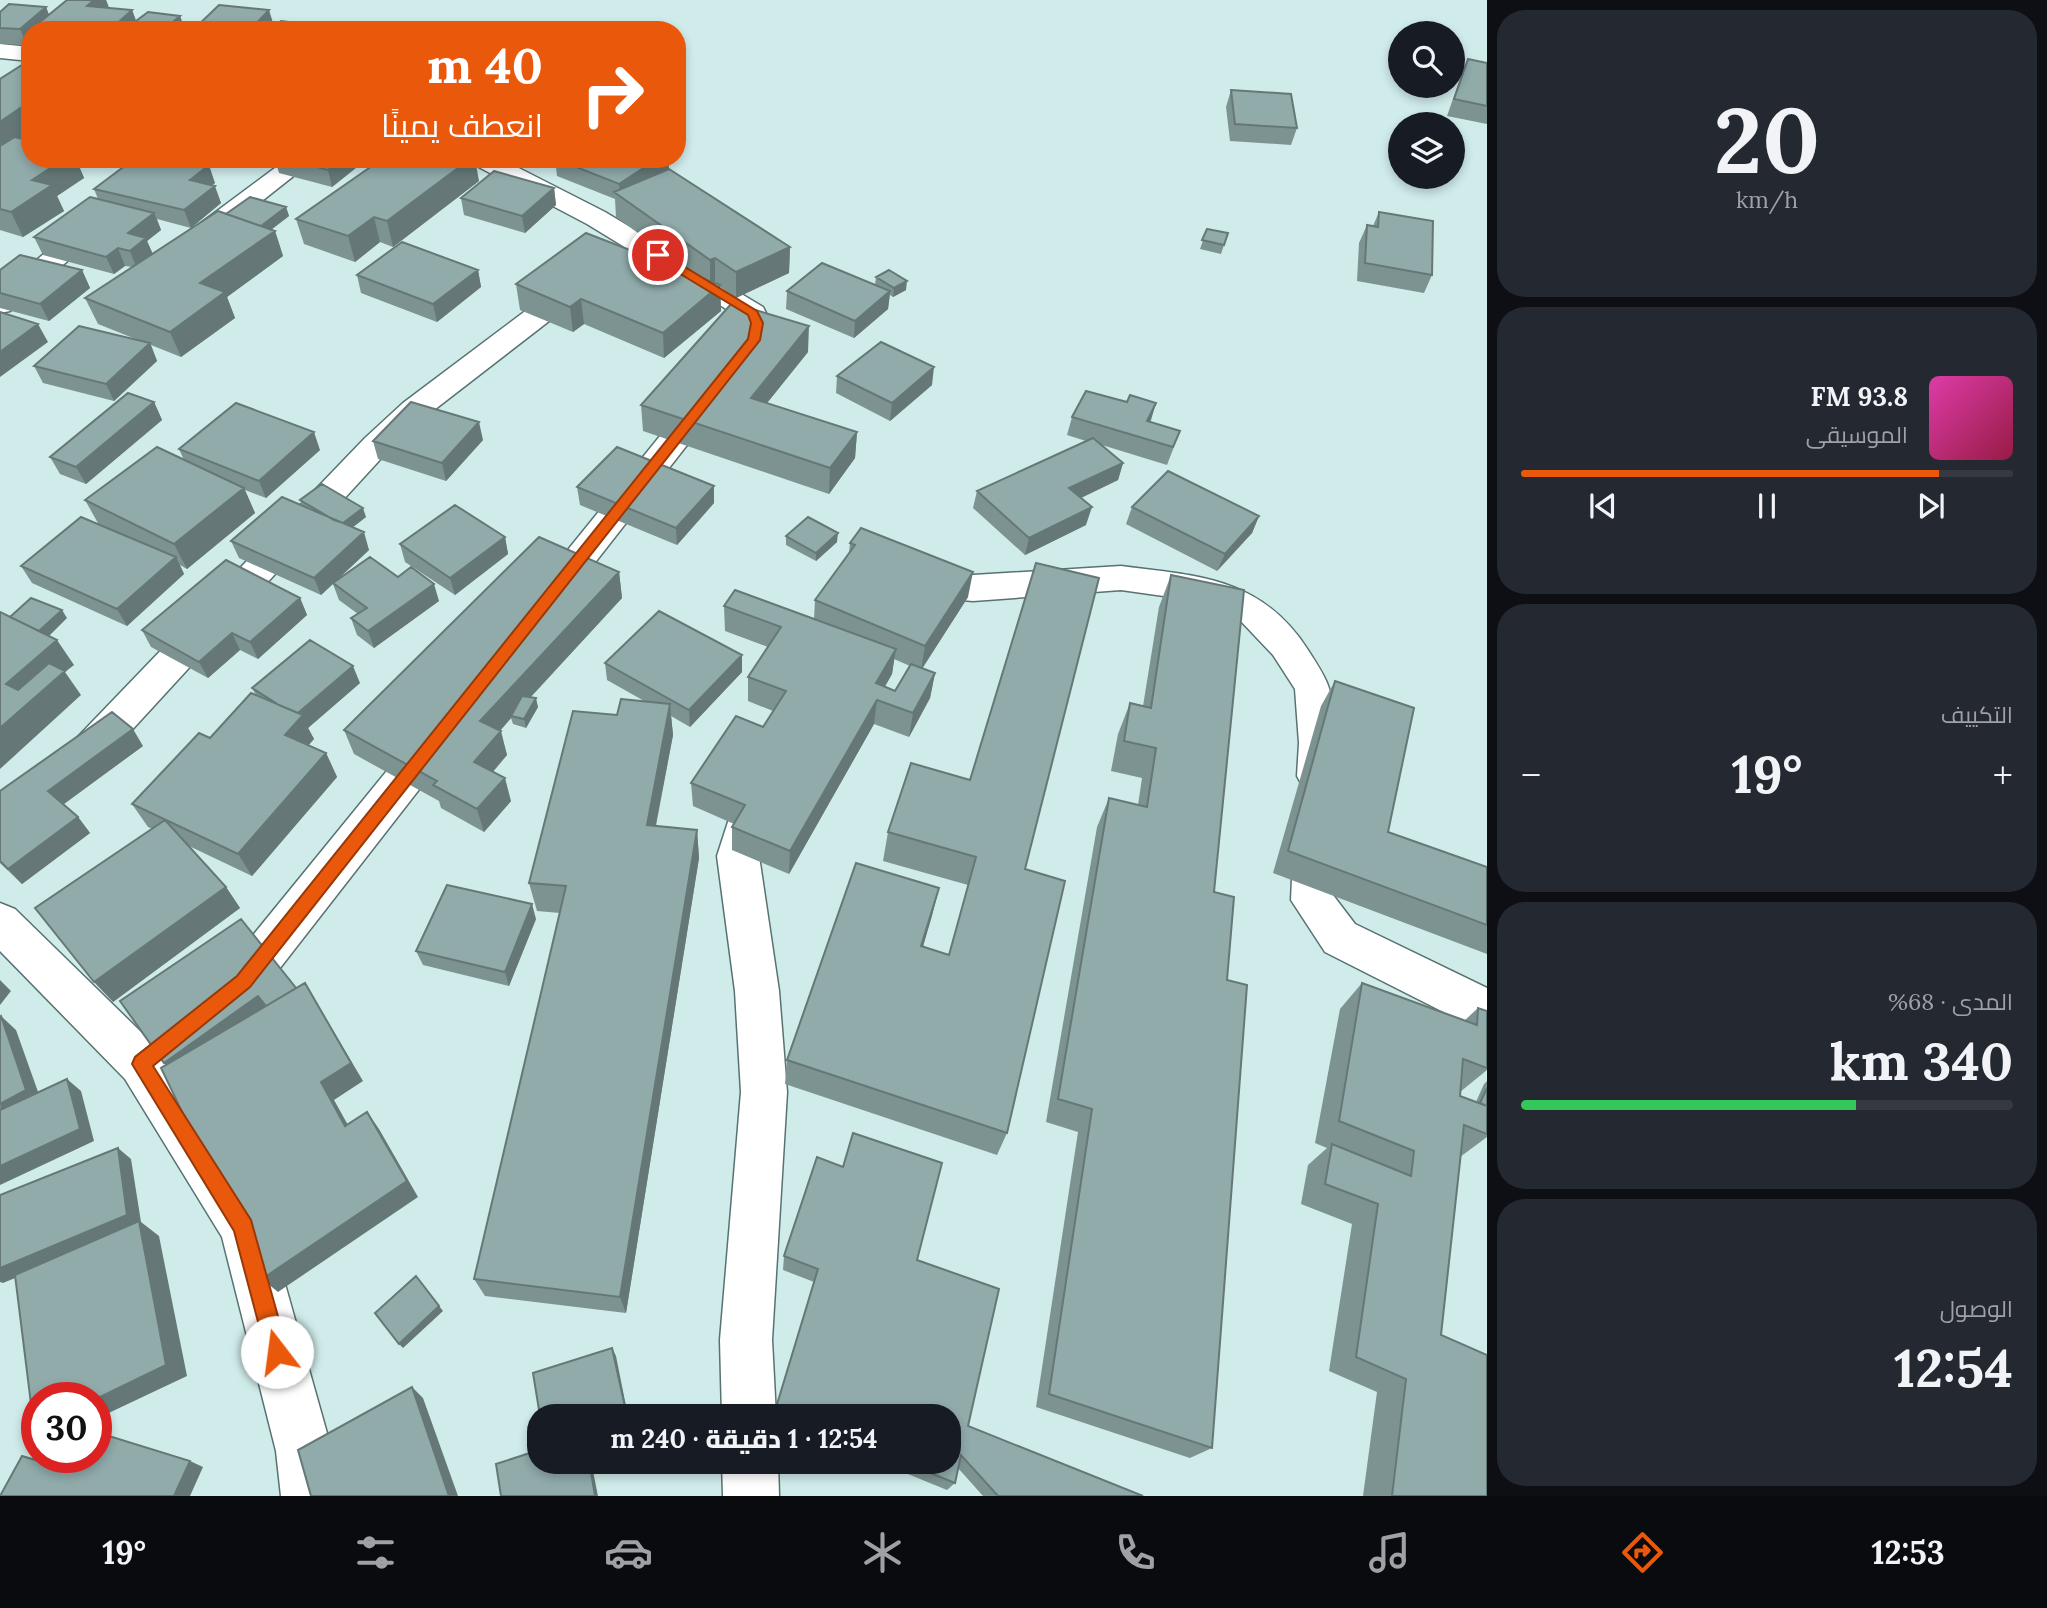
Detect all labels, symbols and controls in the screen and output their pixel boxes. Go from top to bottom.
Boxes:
map controls [1388,21,1465,189]
button: search [1388,21,1465,98]
text: 40 m [427,34,543,96]
icon: right [567,49,658,140]
text: 20 [1714,81,1820,198]
text: انعطف يمينًا [381,105,543,146]
button: layers [1388,112,1465,189]
text: km/h [1736,185,1798,214]
pin [628,225,688,285]
icon: arrive [639,236,677,274]
text: 93.8 FM [1811,380,1908,413]
text: الموسيقى [1806,420,1908,449]
icon: previous [1584,487,1622,525]
icon: pause [1748,487,1786,525]
icon: next [1912,487,1950,525]
text: التكييف [1941,700,2013,729]
text: 19° [1732,741,1802,807]
text: − [1521,751,1541,799]
text: + [1993,751,2013,799]
text: المدى · 68% [1888,987,2013,1016]
text: 340 km [1830,1028,2013,1094]
text: الوصول [1940,1294,2013,1323]
position arrow [240,1315,314,1389]
text: 12:54 [1894,1335,2013,1401]
speed limit sign: 30 [21,1382,112,1473]
text: 12:54 · 1 دقيقة · 240 m [611,1422,877,1455]
icon: filters [351,1528,400,1577]
icon: car [604,1528,653,1577]
icon: climate [858,1528,907,1577]
icon: phone [1111,1528,1160,1577]
icon: music [1365,1528,1414,1577]
icon: directions [1618,1528,1667,1577]
text: 19° [102,1532,146,1573]
text: 12:53 [1872,1532,1945,1573]

